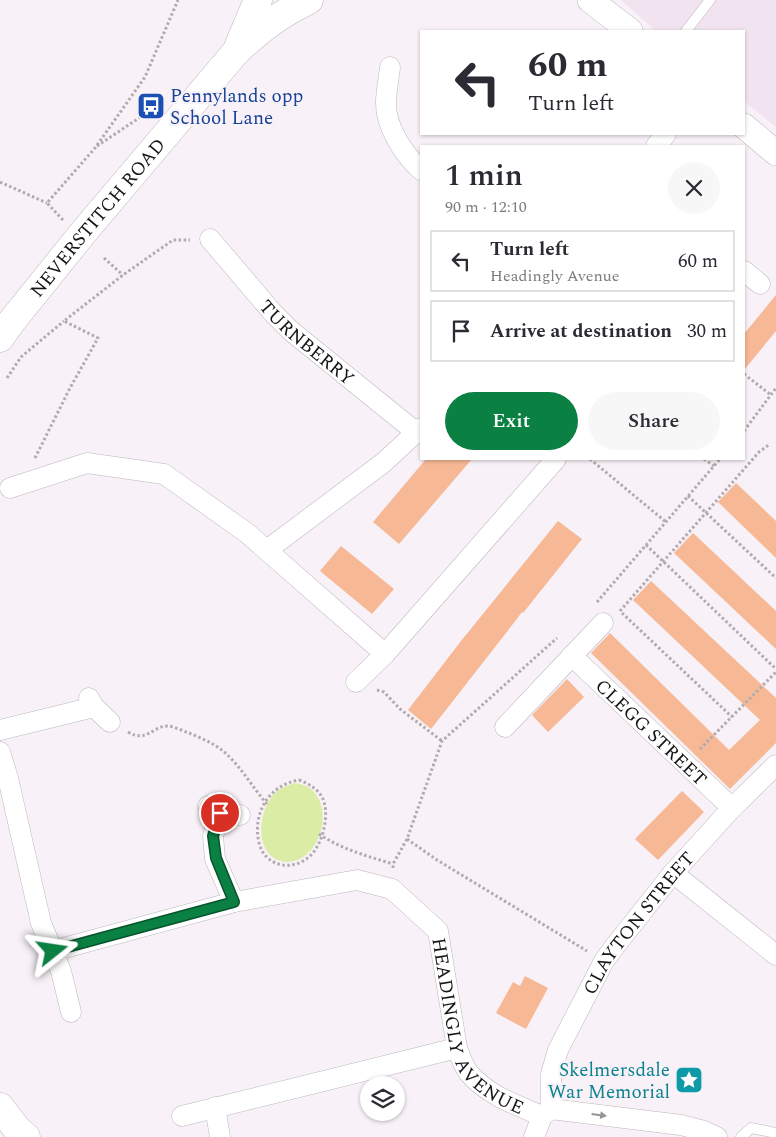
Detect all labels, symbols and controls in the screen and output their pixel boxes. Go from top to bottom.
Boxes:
text: 60 m [528,39,608,92]
icon: left [445,50,510,115]
place label: Pennylands opp School Lane [170,82,303,133]
text: Turn left [528,87,614,120]
bus stop icon: Pennylands opp School Lane [136,91,166,121]
street label: NEVERSTITCH ROAD [23,132,173,304]
text: 1 min [445,153,523,199]
button: close [668,162,720,214]
text: 90 m · 12:10 [445,195,527,219]
text: Turn left [490,235,569,264]
icon: left [447,247,475,275]
text: 60 m [678,247,718,276]
text: Headingly Avenue [490,264,620,288]
street label: TURNBERRY [251,293,360,393]
icon: arrive [447,317,475,345]
text: Arrive at destination [490,317,672,346]
text: 30 m [687,317,727,346]
button: Exit [445,392,578,450]
button: Share [588,392,720,450]
street label: CLEGG STREET [588,672,713,793]
pin [199,792,241,834]
icon: arrive [206,799,234,827]
street label: CLAYTON STREET [576,845,702,1000]
position arrow [26,924,78,976]
street label: HEADINGLY AVENUE [423,936,528,1123]
place label: Skelmersdale War Memorial [548,1056,670,1107]
place icon: Skelmersdale War Memorial [674,1065,704,1095]
map controls [360,1076,405,1121]
button: layers [360,1076,405,1121]
one-way arrow [591,1111,607,1119]

